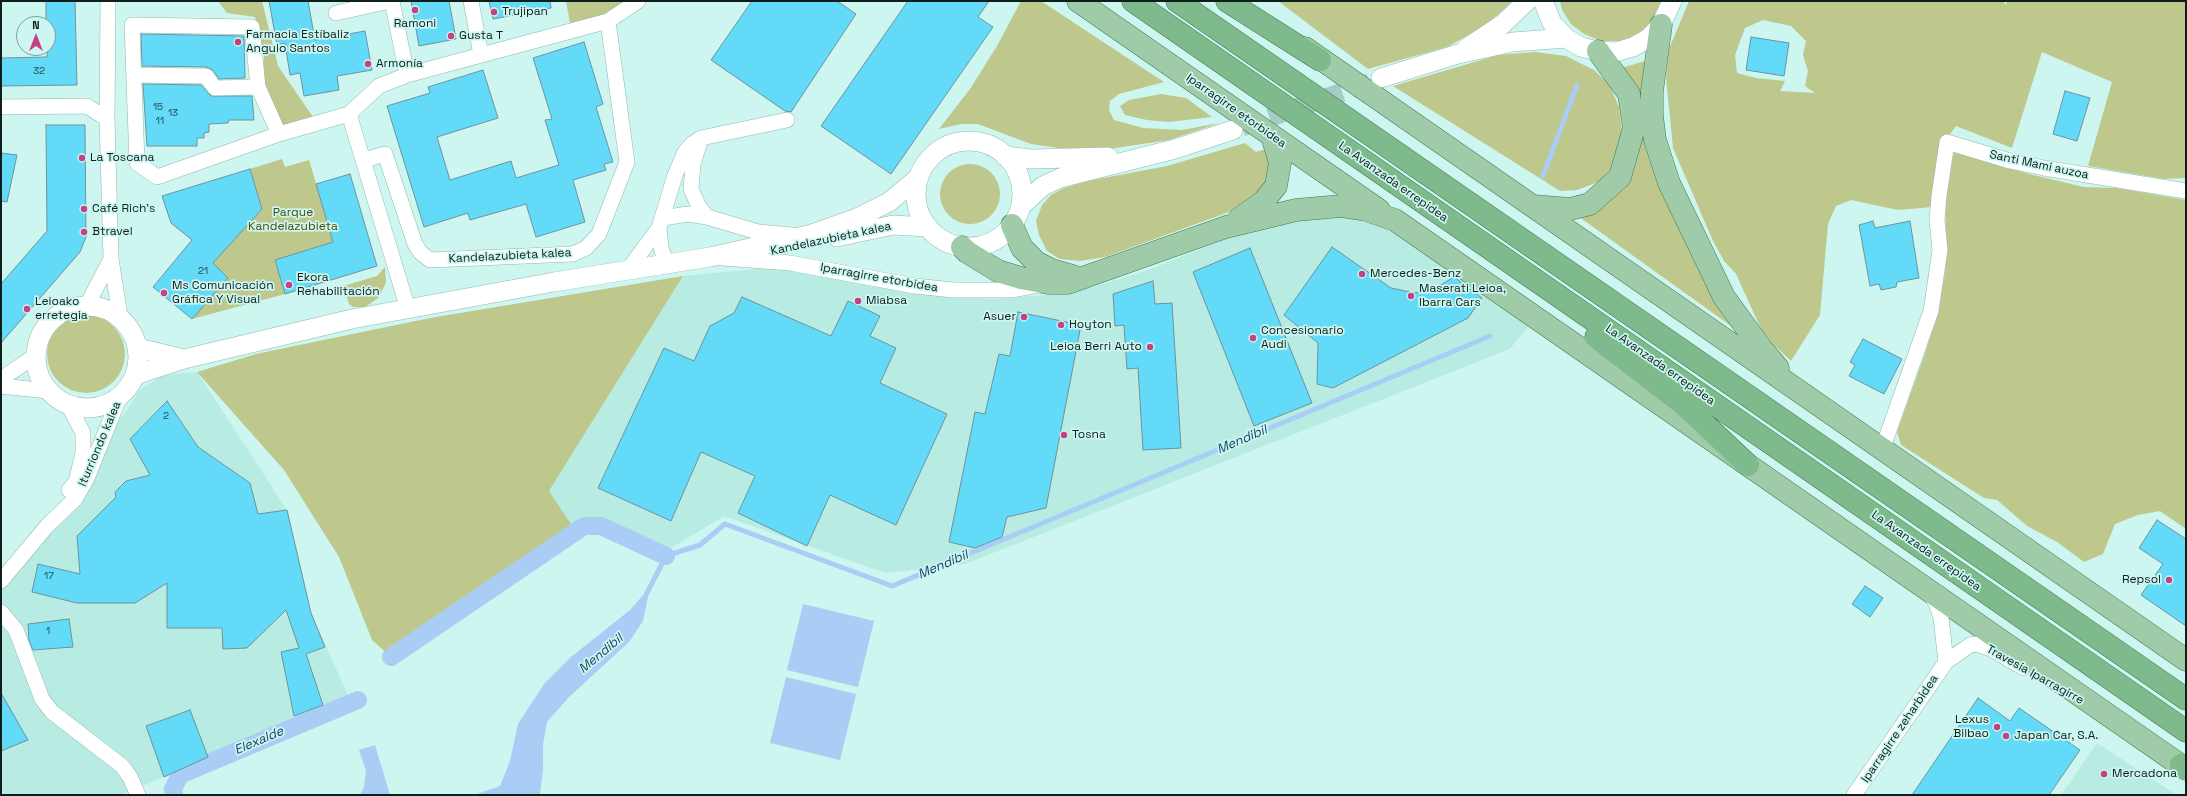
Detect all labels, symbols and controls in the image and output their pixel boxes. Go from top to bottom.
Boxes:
marker: Ramoni [410,5,420,15]
place label: Trujipan [502,5,548,19]
marker: Trujipan [489,7,499,17]
north arrow [16,16,56,56]
place label: Ramoni [394,17,436,31]
text: N [32,18,40,32]
place label: Farmacia Estíbaliz Angulo Santos [246,28,349,56]
place label: Gusta T [459,29,503,43]
marker: Gusta T [446,31,456,41]
marker: Farmacia Estíbaliz Angulo Santos [233,37,243,47]
place label: Armonía [376,57,423,71]
marker: Armonía [363,59,373,69]
house number: 32 [33,65,45,77]
street label: Iparragirre etorbidea [1183,71,1289,151]
house number: 15 [153,101,163,113]
house number: 13 [168,107,178,119]
house number: 11 [156,115,164,127]
street label: La Avanzada errepidea [1335,139,1451,225]
street label: Santi Mami auzoa [1988,147,2090,183]
place label: La Toscana [90,151,154,165]
marker: La Toscana [77,153,87,163]
place label: Café Rich's [92,202,155,216]
marker: Café Rich's [79,204,89,214]
park label: Parque Kandelazubieta [248,206,338,234]
street label: Kandelazubieta kalea [769,219,893,259]
place label: Btravel [92,225,133,239]
marker: Btravel [79,227,89,237]
street label: Kandelazubieta kalea [448,246,572,266]
street label: Iparragirre etorbidea [819,261,939,295]
house number: 21 [198,265,208,277]
place label: Mercedes-Benz [1370,267,1461,281]
marker: Mercedes-Benz [1357,269,1367,279]
place label: Ekora Rehabilitación [297,271,380,299]
place label: Ms Comunicación Gráfica Y Visual [172,279,274,307]
marker: Ekora Rehabilitación [284,280,294,290]
place label: Maserati Leioa, Ibarra Cars [1419,282,1506,310]
marker: Ms Comunicación Gráfica Y Visual [159,288,169,298]
marker: Maserati Leioa, Ibarra Cars [1406,291,1416,301]
place label: Miabsa [866,294,907,308]
place label: Leioako erretegia [35,295,88,323]
marker: Miabsa [853,296,863,306]
marker: Leioako erretegia [22,304,32,314]
place label: Asuer [983,310,1016,324]
marker: Asuer [1019,312,1029,322]
place label: Hoyton [1069,318,1112,332]
marker: Hoyton [1056,320,1066,330]
street label: La Avanzada errepidea [1602,322,1718,408]
place label: Concesionario Audi [1261,324,1344,352]
marker: Concesionario Audi [1248,333,1258,343]
place label: Leioa Berri Auto [1050,340,1142,354]
marker: Leioa Berri Auto [1145,342,1155,352]
street label: Iturriondo kalea [76,399,124,489]
house number: 2 [163,410,169,422]
water label: Mendibil [1214,422,1270,458]
place label: Tosna [1072,428,1106,442]
marker: Tosna [1059,430,1069,440]
street label: La Avanzada errepidea [1868,508,1984,594]
water label: Mendibil [915,547,971,583]
house number: 17 [44,570,54,582]
place label: Repsol [2122,573,2161,587]
marker: Repsol [2164,575,2174,585]
house number: 1 [46,625,50,637]
water label: Mendibil [576,631,626,677]
street label: Travesía Iparragirre [1984,642,2086,708]
street label: Iparragirre zeharbidea [1858,672,1942,786]
place label: Lexus Bilbao [1953,713,1989,741]
marker: Lexus Bilbao [1992,722,2002,732]
water label: Elexalde [232,724,286,758]
place label: Japan Car, S.A. [2014,729,2098,743]
marker: Japan Car, S.A. [2001,731,2011,741]
place label: Mercadona [2112,767,2177,781]
marker: Mercadona [2099,769,2109,779]

